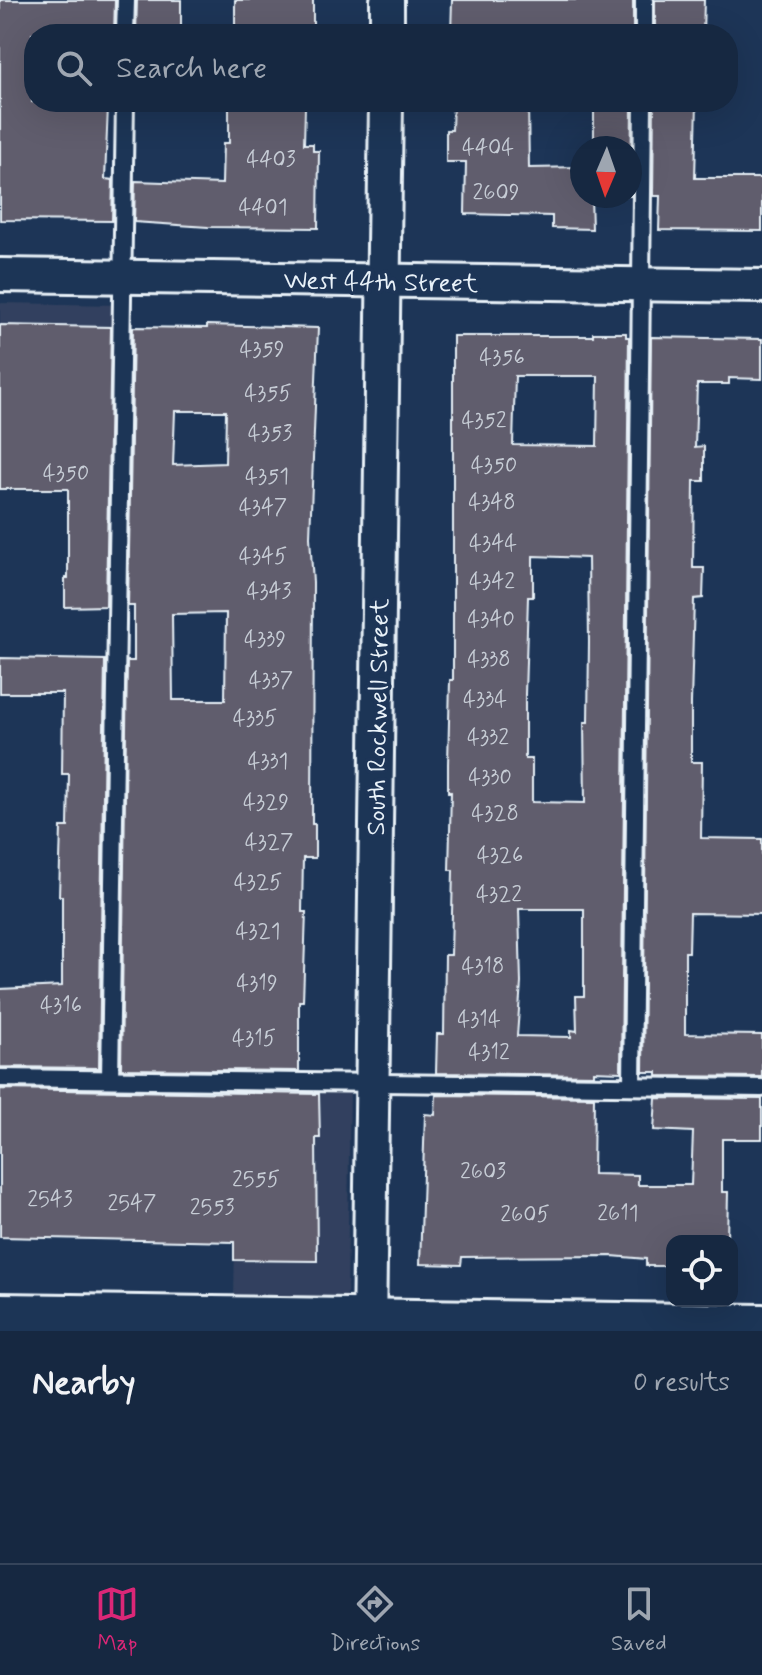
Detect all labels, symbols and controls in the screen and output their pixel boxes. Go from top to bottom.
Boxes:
search box [24,24,738,112]
icon: search [52,46,96,90]
text: Search here [116,49,267,88]
house number: 4404 [462,134,514,162]
north arrow [570,136,642,208]
house number: 4403 [246,146,296,174]
house number: 2609 [473,179,519,207]
house number: 4401 [238,194,288,222]
street label: West 44th Street [283,264,479,302]
house number: 4359 [239,336,285,364]
house number: 4356 [479,344,525,372]
house number: 4355 [244,380,292,408]
house number: 4352 [461,407,507,435]
house number: 4353 [248,420,292,448]
house number: 4350 [471,452,517,480]
house number: 4350 [43,460,89,488]
house number: 4351 [245,463,289,491]
house number: 4348 [468,489,516,517]
house number: 4347 [239,494,287,522]
house number: 4344 [469,530,517,558]
house number: 4345 [239,543,287,571]
house number: 4342 [469,568,515,596]
house number: 4343 [246,578,292,606]
street label: South Rockwell Street [360,598,398,836]
house number: 4340 [467,606,515,634]
house number: 4339 [244,626,286,654]
house number: 4338 [467,646,511,674]
house number: 4337 [249,667,293,695]
house number: 4334 [463,686,507,714]
house number: 4335 [233,705,277,733]
house number: 4332 [467,724,509,752]
house number: 4331 [248,748,288,776]
house number: 4330 [468,764,512,792]
house number: 4329 [243,789,289,817]
house number: 4328 [471,800,519,828]
house number: 4327 [245,829,293,857]
house number: 4326 [477,842,523,870]
house number: 4325 [234,869,282,897]
house number: 4322 [476,881,522,909]
house number: 4321 [235,918,281,946]
house number: 4318 [461,953,505,981]
house number: 4319 [236,970,278,998]
house number: 4316 [40,992,82,1020]
house number: 4314 [457,1006,501,1034]
house number: 4315 [232,1025,276,1053]
house number: 4312 [468,1039,510,1067]
house number: 2603 [460,1158,506,1186]
house number: 2555 [232,1166,280,1194]
house number: 2543 [27,1186,73,1214]
house number: 2547 [108,1190,156,1218]
house number: 2553 [190,1194,234,1222]
house number: 2611 [597,1200,639,1228]
house number: 2605 [500,1201,550,1229]
map controls [666,1235,738,1307]
button: locate [666,1235,738,1307]
text: Nearby [32,1361,136,1406]
text: 0 results [633,1366,730,1400]
tab: Map [95,1582,139,1658]
tab: Directions [330,1582,420,1658]
tab: Saved [611,1582,667,1658]

